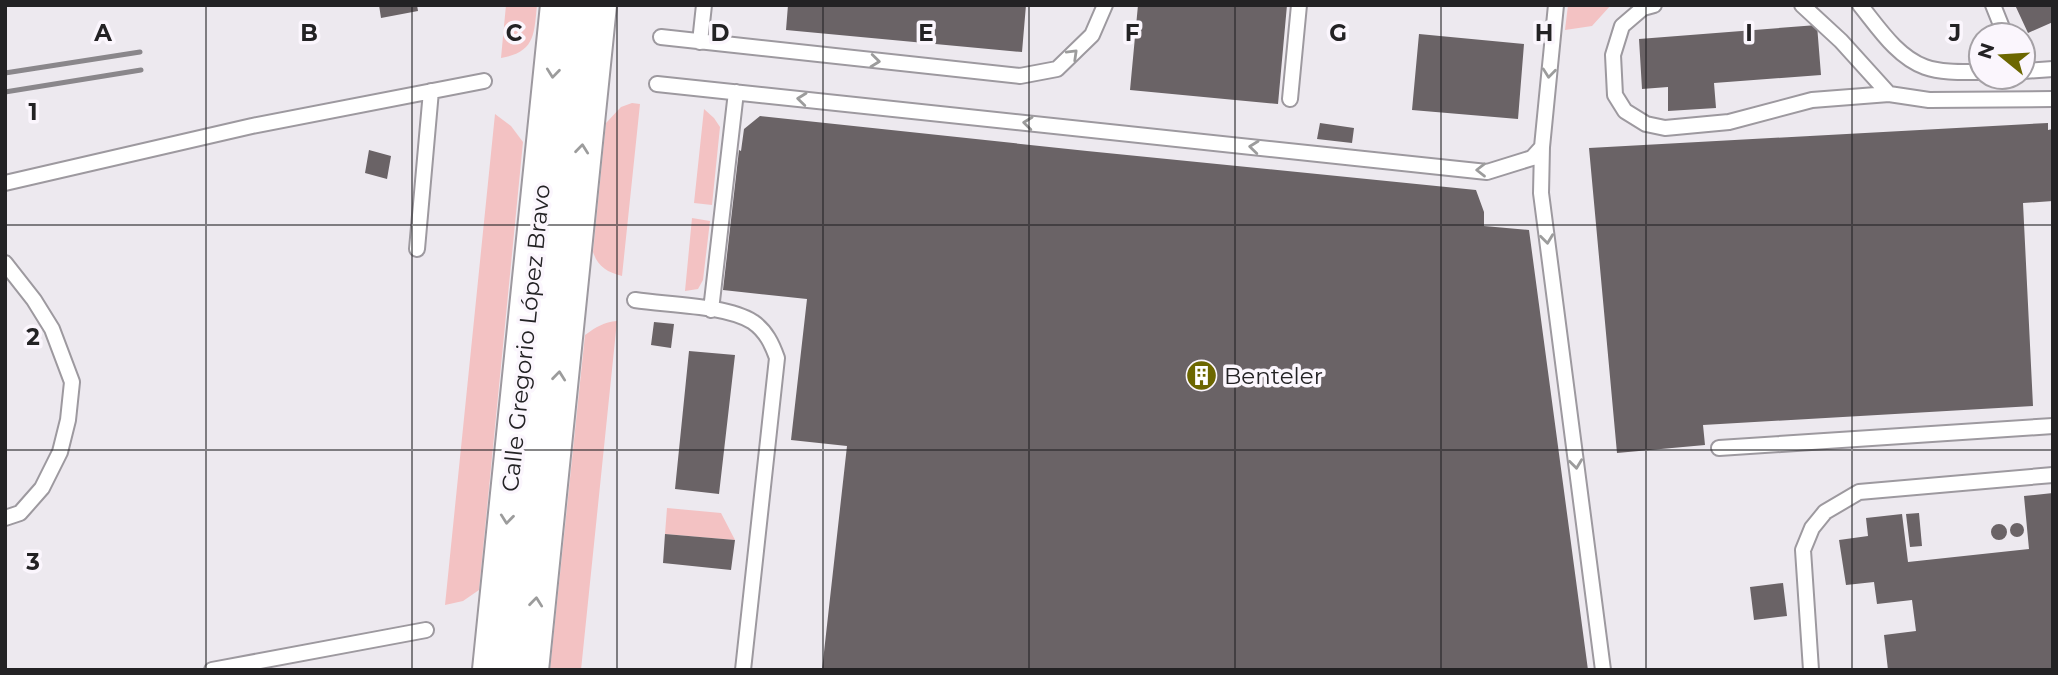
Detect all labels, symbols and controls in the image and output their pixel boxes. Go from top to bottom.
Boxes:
text: A [93,19,112,47]
text: B [300,19,318,47]
text: C [506,19,523,47]
text: D [711,19,730,47]
text: E [918,19,934,47]
text: F [1125,19,1140,47]
text: G [1329,19,1347,47]
text: H [1535,19,1553,47]
text: I [1745,19,1753,47]
text: J [1948,19,1961,47]
north arrow [1967,21,2037,91]
text: N [1973,40,2000,62]
one-way arrow [1064,49,1077,62]
one-way arrow [869,53,881,68]
one-way arrow [546,68,561,79]
one-way arrow [1542,68,1557,79]
one-way arrow [796,92,807,107]
text: 1 [28,98,38,126]
one-way arrow [1022,116,1033,131]
one-way arrow [1249,140,1260,155]
one-way arrow [574,143,589,154]
one-way arrow [1475,162,1486,178]
street label: Calle Gregorio López Bravo [496,183,556,493]
one-way arrow [1539,233,1554,245]
text: 2 [26,323,40,351]
building icon: Benteler [1184,359,1218,393]
place label: Benteler [1224,362,1323,390]
one-way arrow [551,370,566,381]
one-way arrow [1569,459,1584,470]
one-way arrow [500,513,515,525]
text: 3 [25,548,40,576]
one-way arrow [528,596,543,608]

